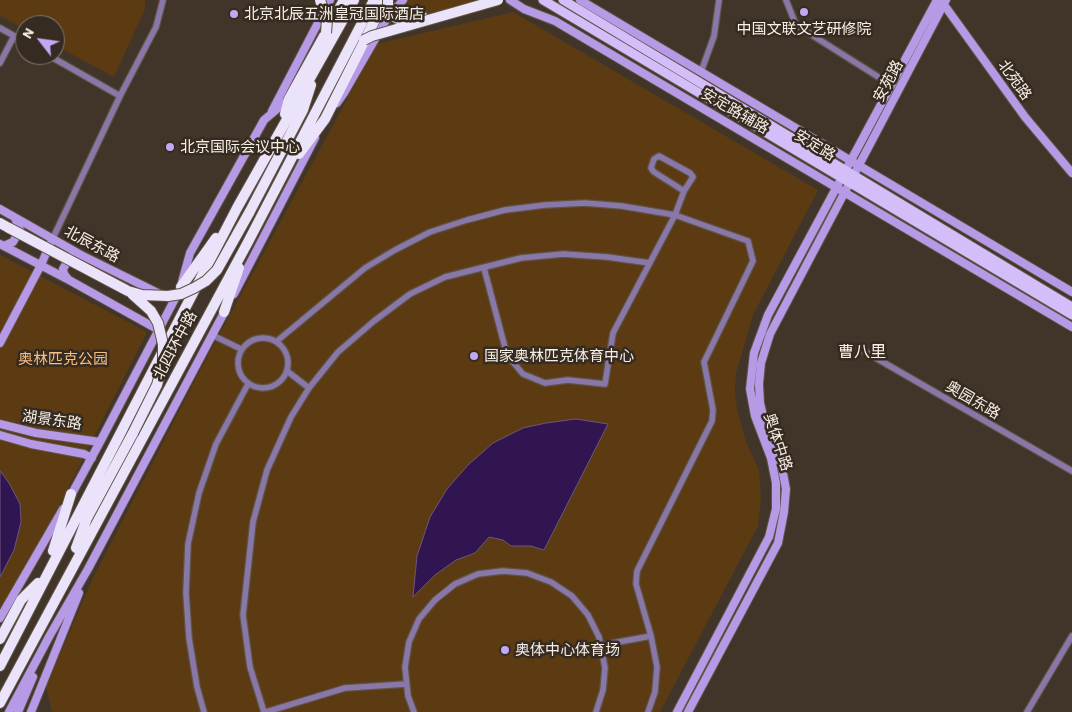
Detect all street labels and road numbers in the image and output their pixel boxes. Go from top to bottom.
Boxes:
street label: 安苑路 [869,57,907,105]
street label: 北苑路 [994,57,1036,103]
street label: 安定路辅路 [698,84,772,138]
street label: 安定路 [791,126,839,164]
street label: 北辰东路 [61,222,123,266]
street label: 北四环中路 [149,308,201,382]
street label: 奥园东路 [943,377,1003,423]
street label: 湖景东路 [21,407,83,433]
street label: 奥体中路 [760,411,796,473]

